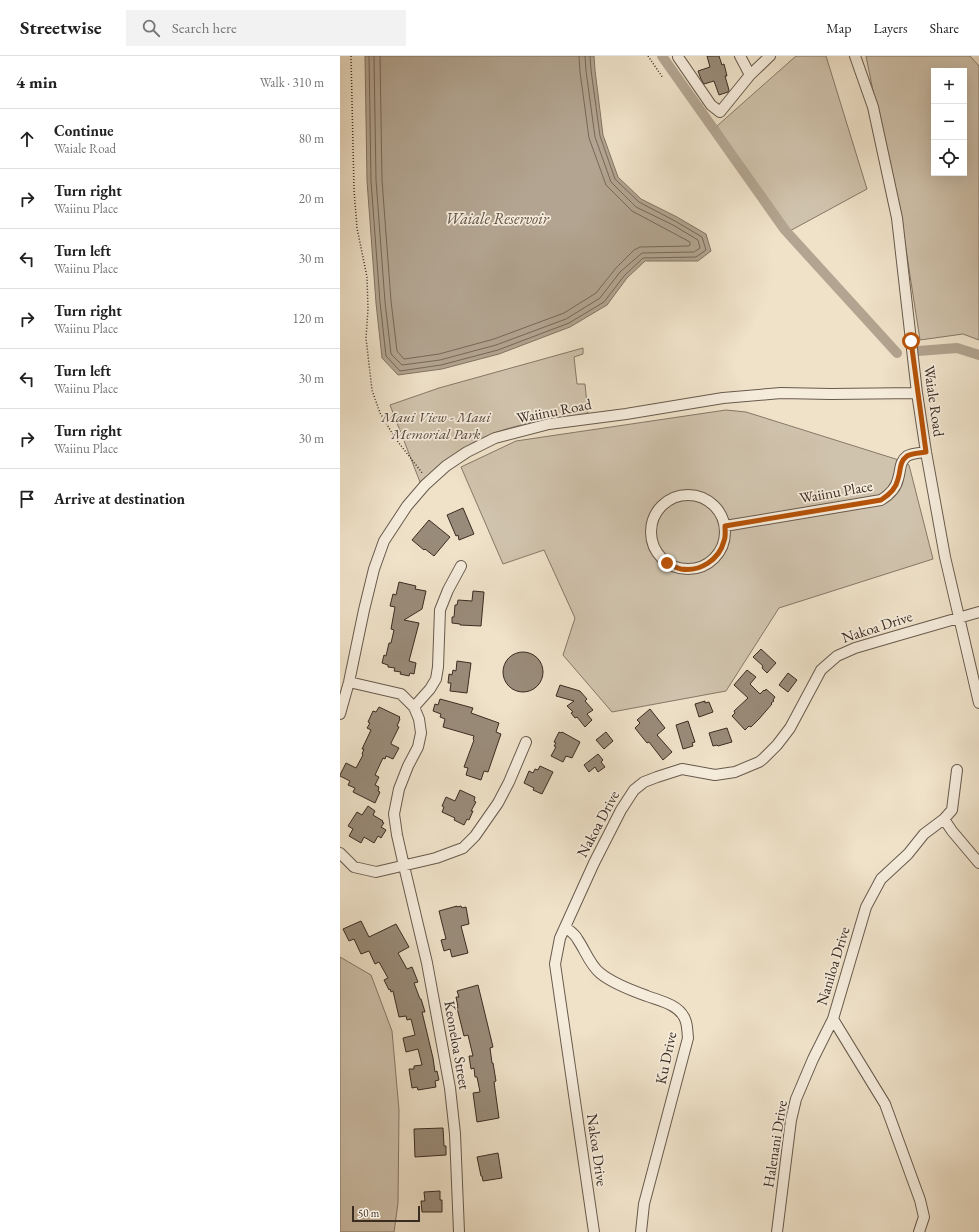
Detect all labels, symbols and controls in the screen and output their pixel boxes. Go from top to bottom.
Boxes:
search box [126,10,406,46]
text: Streetwise [20,15,102,40]
icon: search [140,17,162,39]
text: Search here [172,18,237,37]
text: Map [826,19,851,37]
text: Layers [873,19,908,37]
text: Share [930,19,959,37]
map controls [931,68,967,176]
button: + [931,68,967,104]
text: 4 min [16,71,57,93]
text: Walk · 310 m [260,74,324,91]
button: − [931,104,967,140]
text: Continue [54,121,114,140]
icon: ahead [16,128,38,150]
text: 80 m [299,130,324,147]
text: Waiale Road [54,140,116,157]
button: locate [931,140,967,176]
text: Turn right [54,181,122,200]
icon: right [16,188,38,210]
text: 20 m [299,190,324,207]
text: Waiinu Place [54,200,118,217]
water label: Waiale Reservoir [445,208,550,229]
text: Turn left [54,241,111,260]
icon: left [16,248,38,270]
text: 30 m [299,250,324,267]
text: Waiinu Place [54,260,118,277]
text: Turn right [54,301,122,320]
icon: right [16,308,38,330]
text: 120 m [293,310,324,327]
text: Waiinu Place [54,320,118,337]
route start [902,332,920,350]
text: Turn left [54,361,111,380]
street label: Waiale Road [920,364,949,438]
icon: left [16,368,38,390]
text: 30 m [299,370,324,387]
text: Waiinu Place [54,380,118,397]
street label: Waiinu Road [515,394,593,427]
park label: Maui View - Maui Memorial Park [380,407,491,443]
text: Turn right [54,421,122,440]
icon: right [16,428,38,450]
text: 30 m [299,430,324,447]
text: Waiinu Place [54,440,118,457]
street label: Waiinu Place [798,476,874,507]
icon: arrive [16,488,38,510]
text: Arrive at destination [54,489,185,508]
route end [658,554,676,572]
street label: Nakoa Drive [839,606,915,647]
street label: Nakoa Drive [572,787,623,860]
street label: Naniloa Drive [812,924,854,1007]
street label: Keoneloa Street [440,999,475,1091]
street label: Ku Drive [651,1030,680,1086]
street label: Halenani Drive [758,1099,791,1189]
street label: Nakoa Drive [583,1112,612,1188]
scale bar [352,1204,420,1223]
text: 50 m [358,1206,379,1220]

